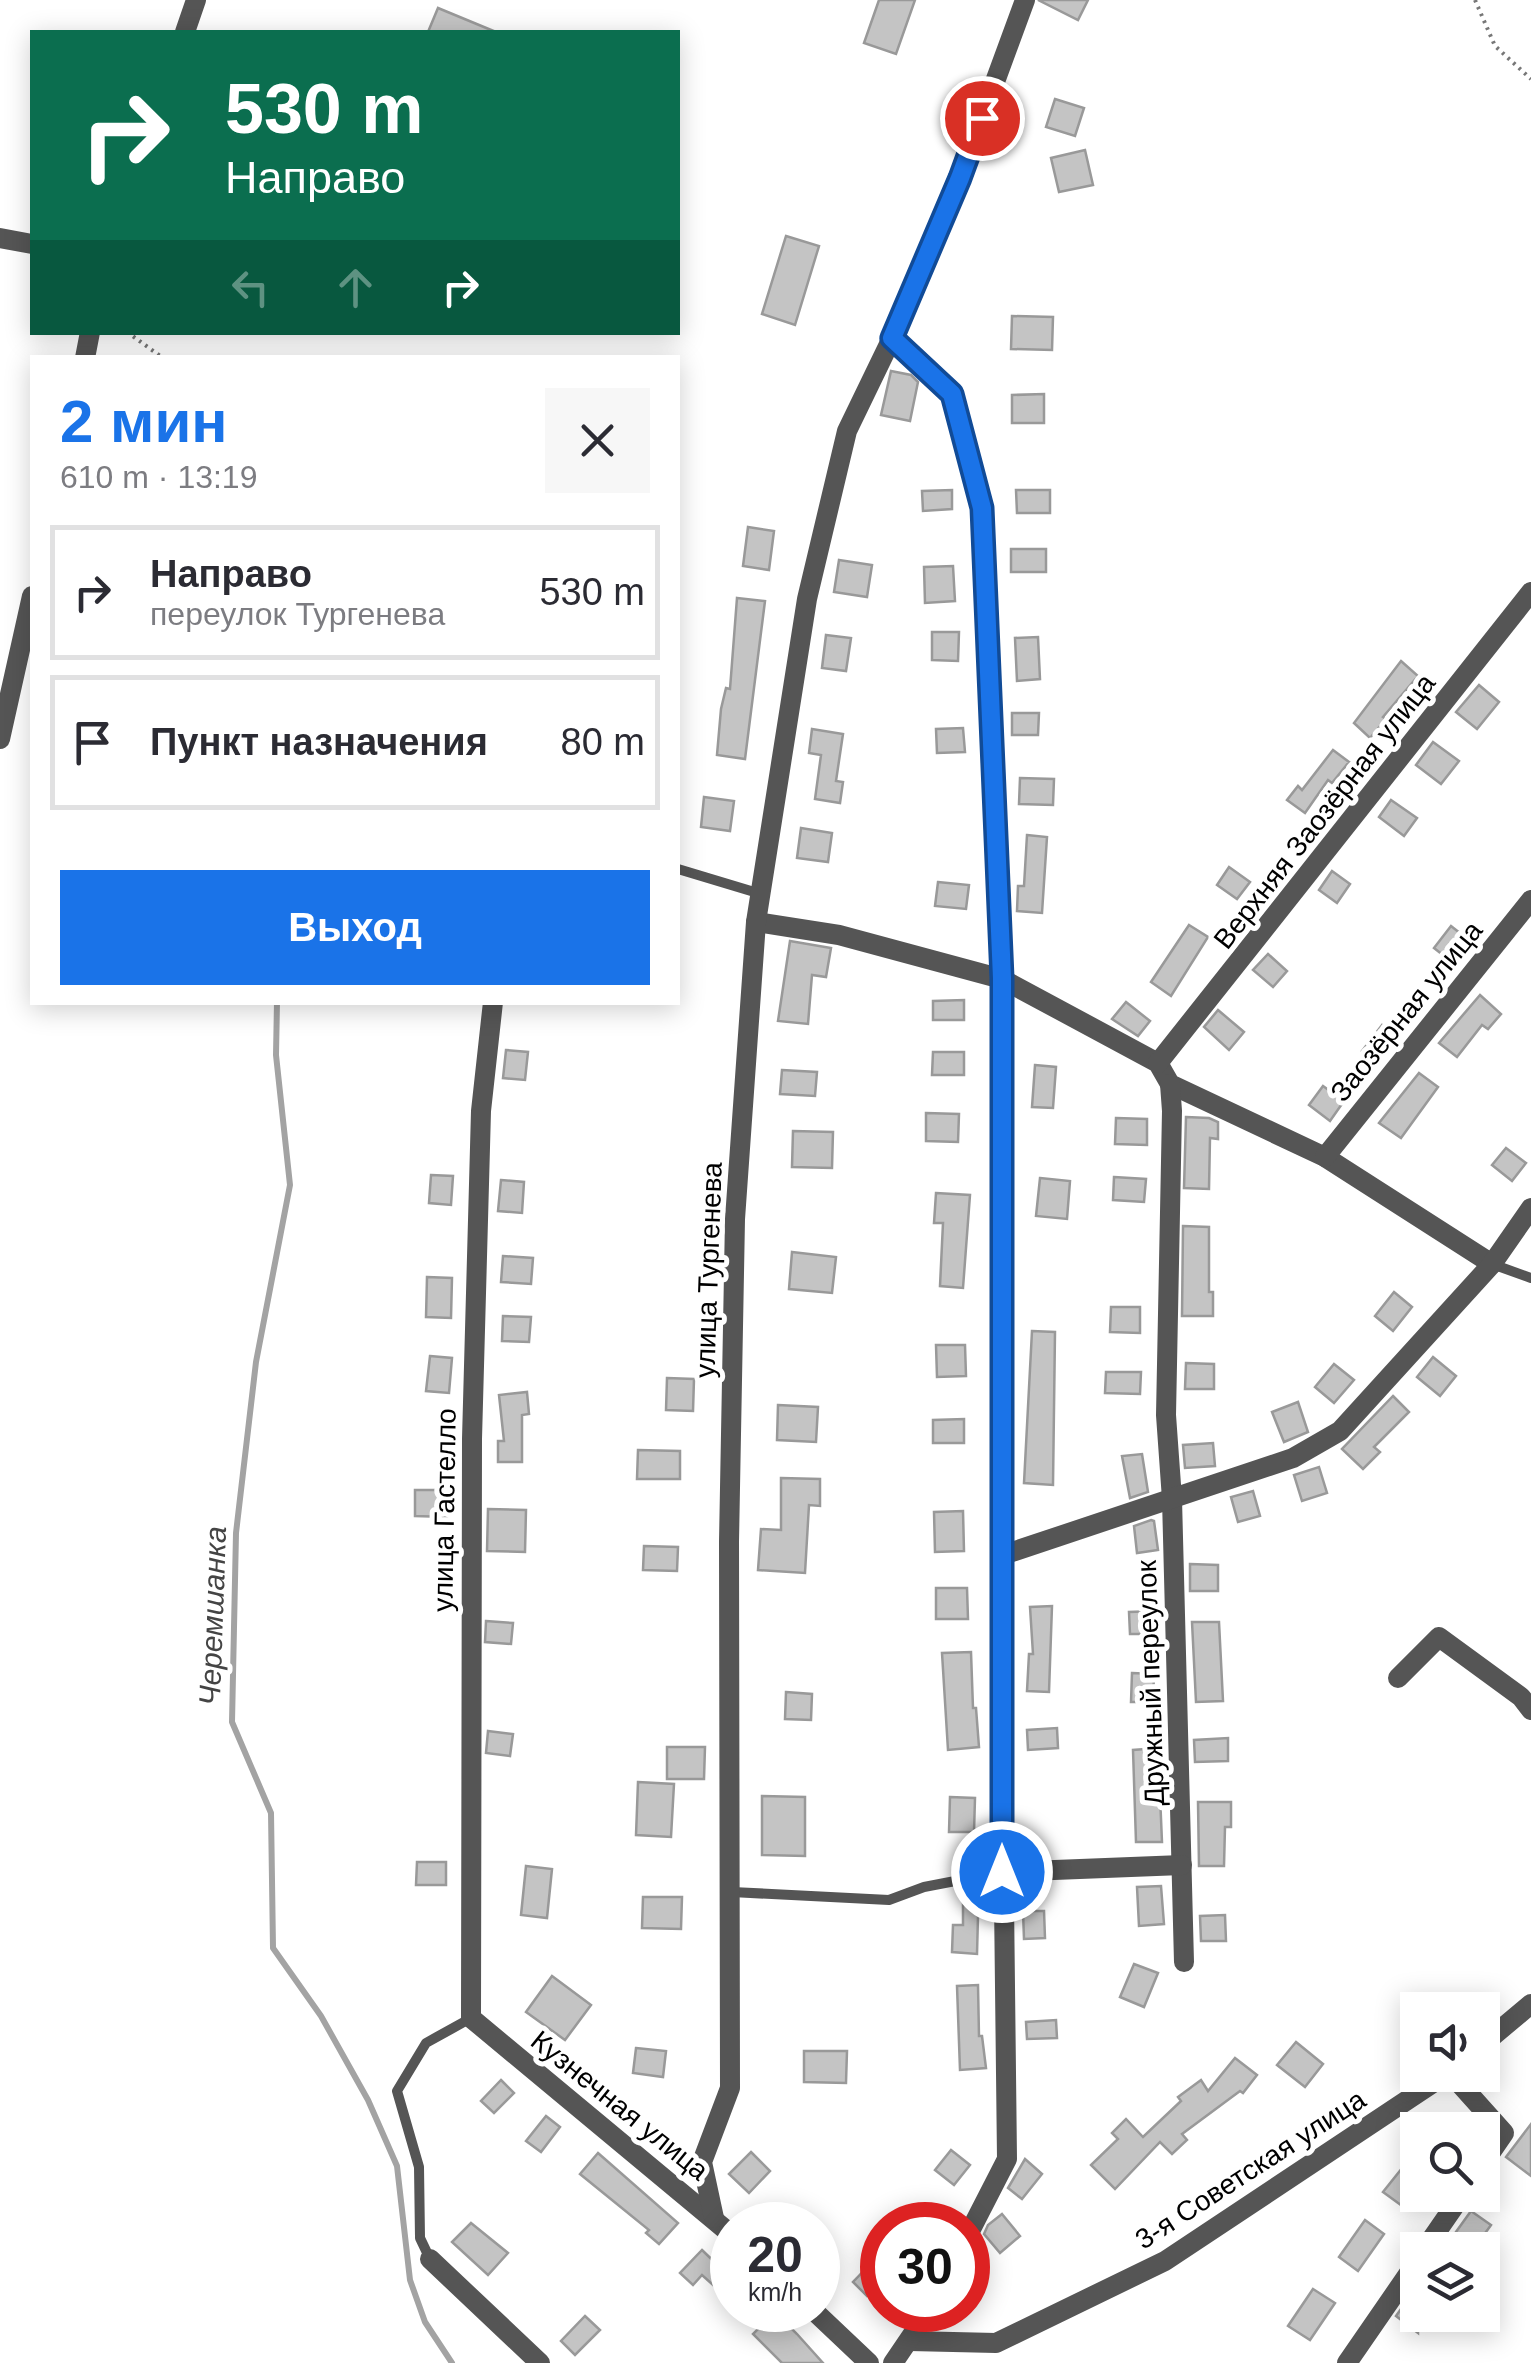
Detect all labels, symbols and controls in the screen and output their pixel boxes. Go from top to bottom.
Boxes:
icon: right [60,70,190,200]
text: 530 m [225,70,423,148]
pin [940,76,1025,161]
icon: arrive [955,91,1010,146]
text: Направо [225,152,405,203]
icon: left [223,260,278,315]
icon: ahead [328,260,383,315]
icon: right [433,260,488,315]
text: 2 мин [60,388,228,455]
button: close [545,388,650,493]
text: 610 m · 13:19 [60,459,257,495]
text: Направо [150,553,312,595]
icon: right [65,565,120,620]
text: 530 m [539,571,645,613]
text: переулок Тургенева [150,596,445,632]
street label: Верхняя Заозёрная улица [1208,668,1441,955]
icon: arrive [65,715,120,770]
text: Пункт назначения [150,721,488,763]
text: 80 m [561,721,645,763]
button: Выход [60,870,650,985]
street label: Заозёрная улица [1324,915,1489,1108]
street label: улица Тургенева [689,1161,728,1378]
street label: улица Гастелло [427,1408,462,1612]
water label: Черемшанка [193,1526,232,1706]
street label: Дружный переулок [1131,1559,1170,1806]
position arrow [950,1820,1054,1924]
map controls [1400,1992,1500,2332]
button: sound [1400,1992,1500,2092]
street label: Кузнечная улица [525,2024,715,2187]
street label: 3-я Советская улица [1130,2083,1371,2255]
button: search [1400,2112,1500,2212]
speed limit sign: 30 [860,2202,990,2332]
text: 20 [747,2227,803,2283]
button: layers [1400,2232,1500,2332]
text: km/h [748,2278,802,2306]

